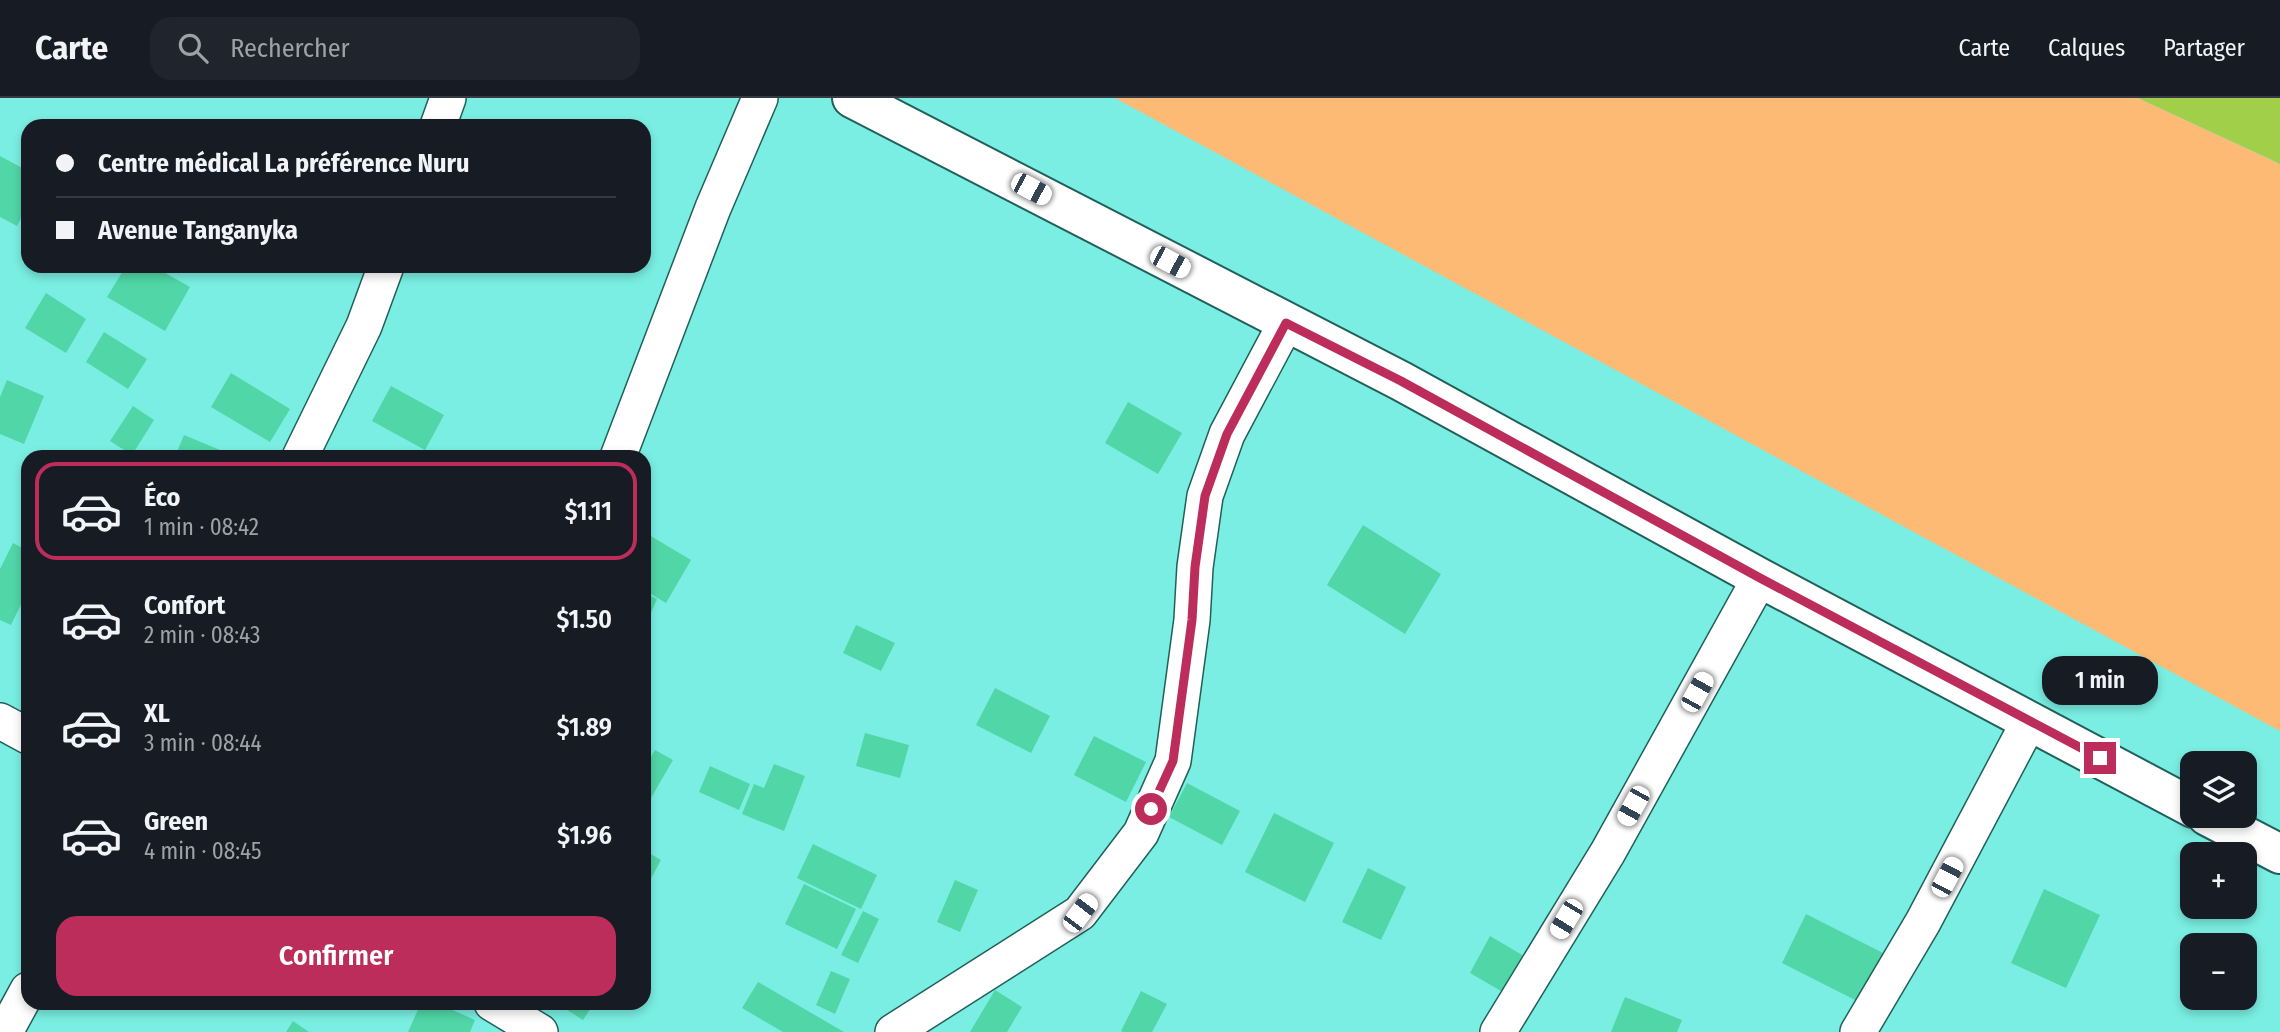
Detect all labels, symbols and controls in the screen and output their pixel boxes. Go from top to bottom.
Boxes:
search box [150,17,640,80]
text: Carte [35,28,108,68]
icon: search [174,29,212,67]
text: Rechercher [230,33,350,64]
text: Carte [1959,34,2010,62]
text: Calques [2048,34,2125,62]
text: Partager [2163,34,2245,62]
text: Centre médical La préférence Nuru [98,148,470,179]
car [1008,170,1055,208]
text: Avenue Tanganyka [98,215,298,246]
car [1147,243,1194,281]
icon: car [60,480,123,543]
text: Éco [144,482,181,513]
text: $1.11 [565,496,612,527]
text: 1 min · 08:42 [144,513,259,541]
icon: car [60,588,123,651]
text: Confort [144,590,225,621]
text: $1.50 [556,604,612,635]
text: 2 min · 08:43 [144,621,260,649]
callout: 1 min [2042,656,2158,706]
text: 1 min [2075,666,2125,694]
car [1678,669,1717,715]
icon: car [60,696,123,759]
text: XL [144,698,170,729]
text: $1.89 [557,712,612,743]
text: 3 min · 08:44 [144,729,262,757]
route end [2084,742,2116,774]
map controls [2180,751,2257,1010]
button: layers [2180,751,2257,828]
car [1614,783,1653,829]
route start [1135,793,1167,825]
icon: car [60,804,123,867]
text: Green [144,806,208,837]
text: $1.96 [557,820,612,851]
text: 4 min · 08:45 [144,837,262,865]
button: + [2180,842,2257,919]
car [1928,854,1967,900]
car [1059,890,1102,936]
car [1547,896,1586,942]
button: Confirmer [56,916,616,996]
button: − [2180,933,2257,1010]

